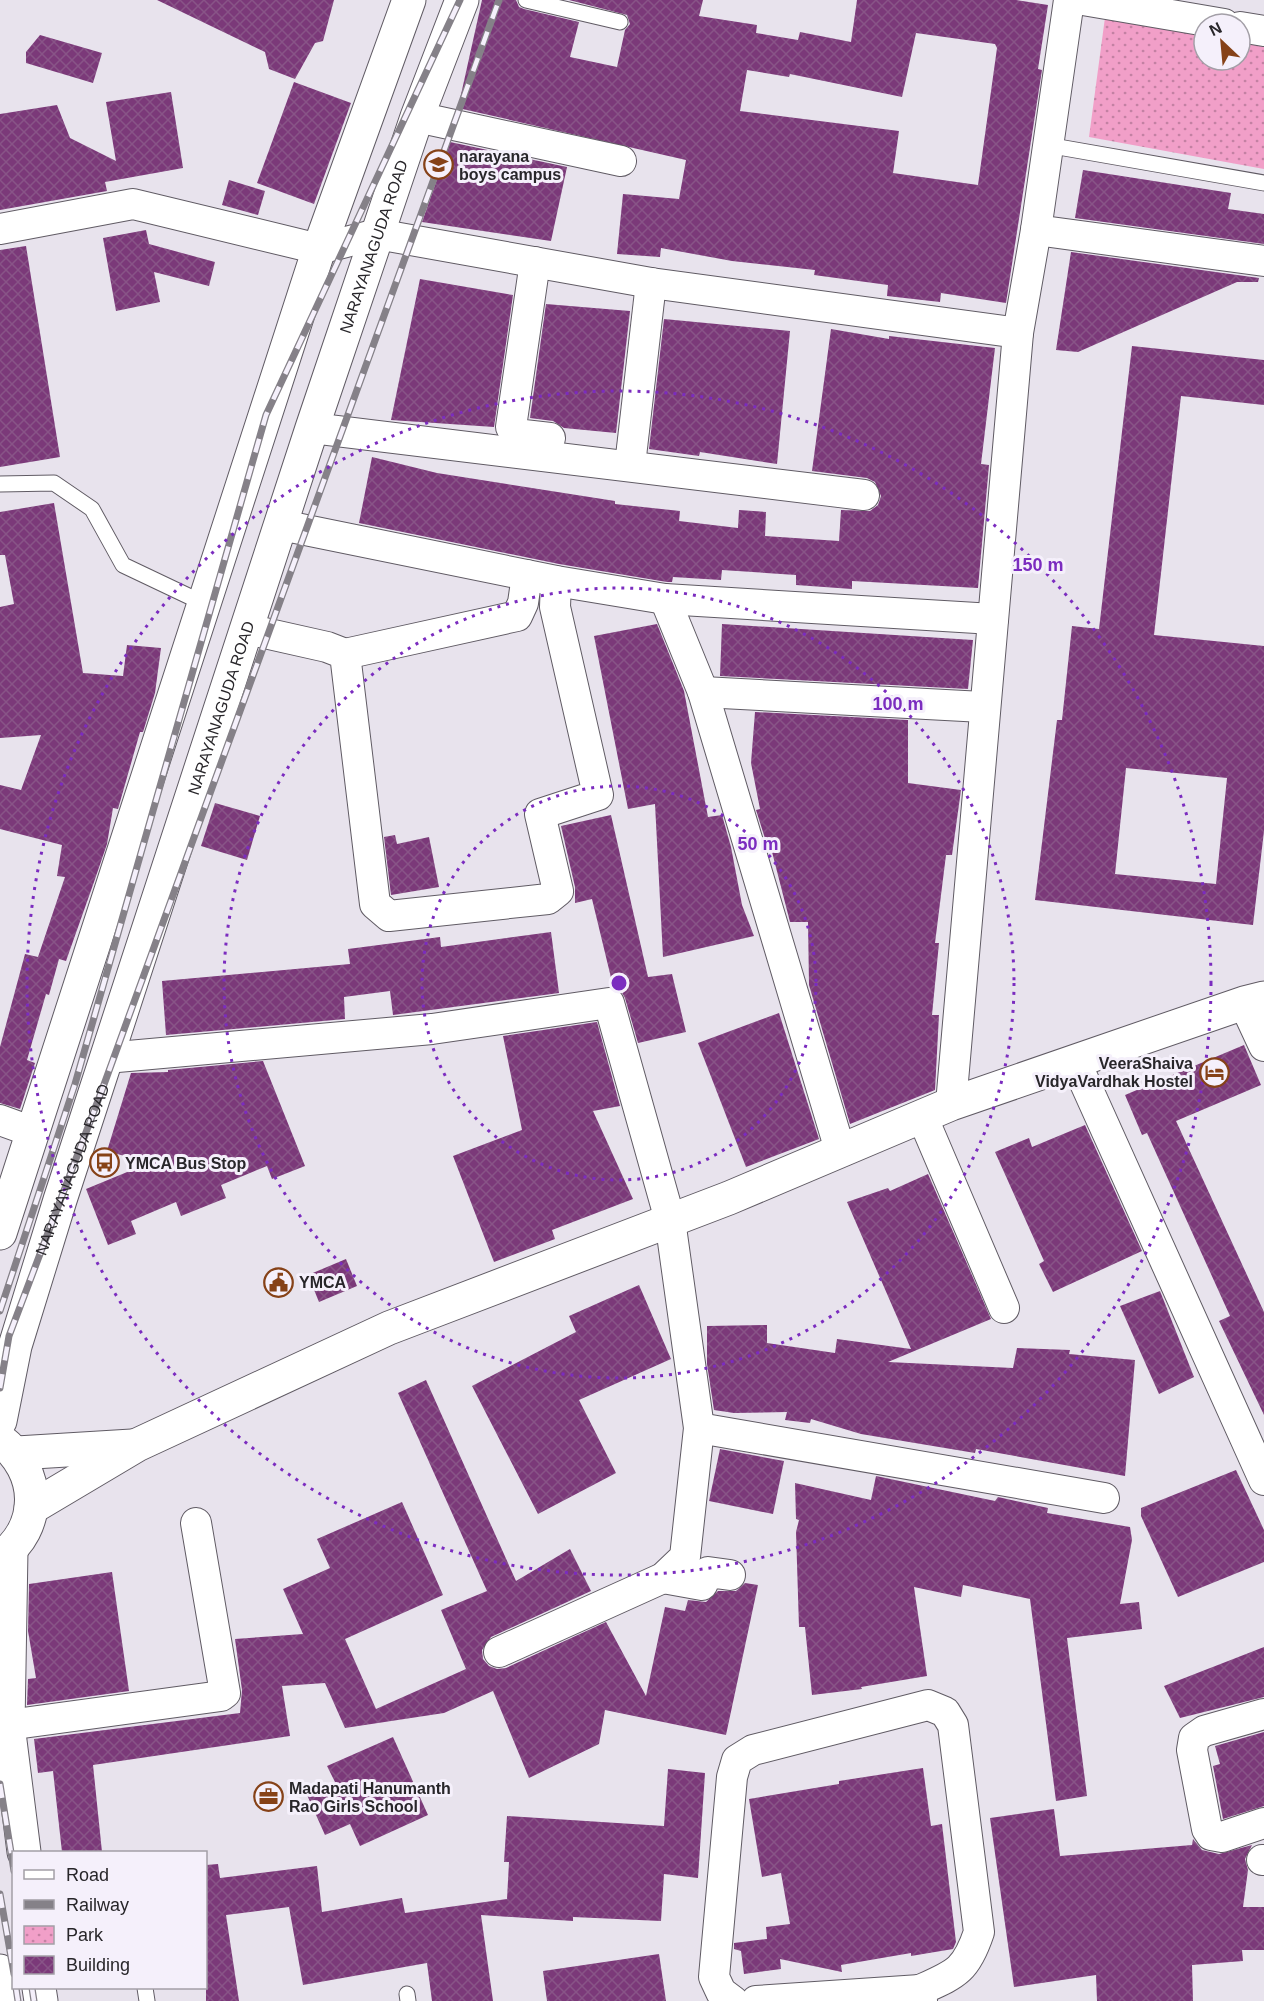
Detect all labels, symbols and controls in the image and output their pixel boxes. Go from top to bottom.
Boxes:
north arrow [1192,12,1252,72]
text: N [1207,19,1225,39]
place label: narayana boys campus [459,148,561,183]
school or university icon: narayana boys campus [422,149,454,181]
street label: NARAYANAGUDA ROAD [336,158,410,335]
text: 150 m [1012,555,1064,575]
street label: NARAYANAGUDA ROAD [184,619,257,797]
text: 100 m [872,694,924,714]
text: 50 m [737,834,779,854]
centre of rings [609,973,629,993]
place label: VeeraShaiva VidyaVardhak Hostel [1035,1055,1193,1090]
hotel icon: VeeraShaiva VidyaVardhak Hostel [1198,1056,1230,1088]
street label: NARAYANAGUDA ROAD [32,1081,112,1257]
bus stop icon: YMCA Bus Stop [88,1147,120,1179]
place label: YMCA Bus Stop [125,1155,246,1172]
public building icon: YMCA [262,1266,294,1298]
place label: YMCA [299,1274,347,1291]
place label: Madapati Hanumanth Rao Girls School [289,1780,451,1815]
office icon: Madapati Hanumanth Rao Girls School [252,1781,284,1813]
legend [12,1851,207,1989]
text: Road [66,1865,109,1885]
text: Railway [66,1895,129,1915]
text: Park [66,1925,104,1945]
text: Building [66,1955,130,1975]

